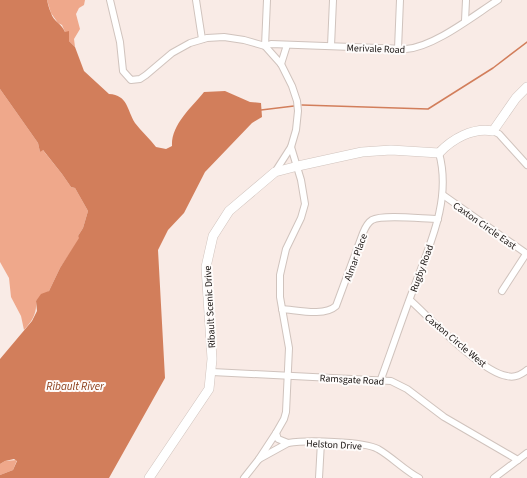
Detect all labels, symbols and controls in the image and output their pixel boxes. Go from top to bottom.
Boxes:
street label: Merivale Road [346,41,406,57]
street label: Caxton Circle East [450,199,519,253]
street label: Almar Place [341,232,371,283]
street label: Rugby Road [407,243,437,294]
street label: Ribault Scenic Drive [201,265,219,349]
street label: Caxton Circle West [421,311,490,371]
street label: Ramsgate Road [319,371,385,389]
water label: Ribault River [46,379,105,394]
street label: Helston Drive [306,437,362,453]

